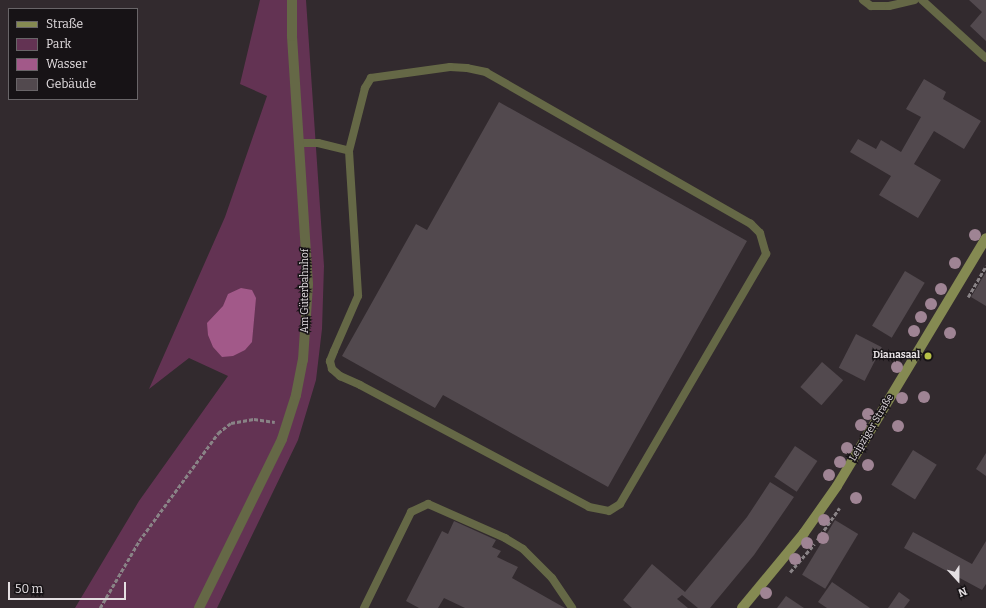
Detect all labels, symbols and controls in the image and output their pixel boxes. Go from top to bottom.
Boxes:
legend [8,8,138,100]
text: Straße [46,17,83,31]
text: Park [46,37,71,51]
text: Wasser [46,57,87,71]
text: Gebäude [46,77,96,91]
street label: Am Güterbahnhof [300,249,312,333]
place label: Dianasaal [873,350,920,362]
marker: Dianasaal [923,351,933,361]
street label: Leipziger Straße [847,392,897,464]
north arrow [938,560,978,600]
scale bar [10,574,128,600]
text: 50 m [15,582,43,596]
text: N [956,584,969,599]

